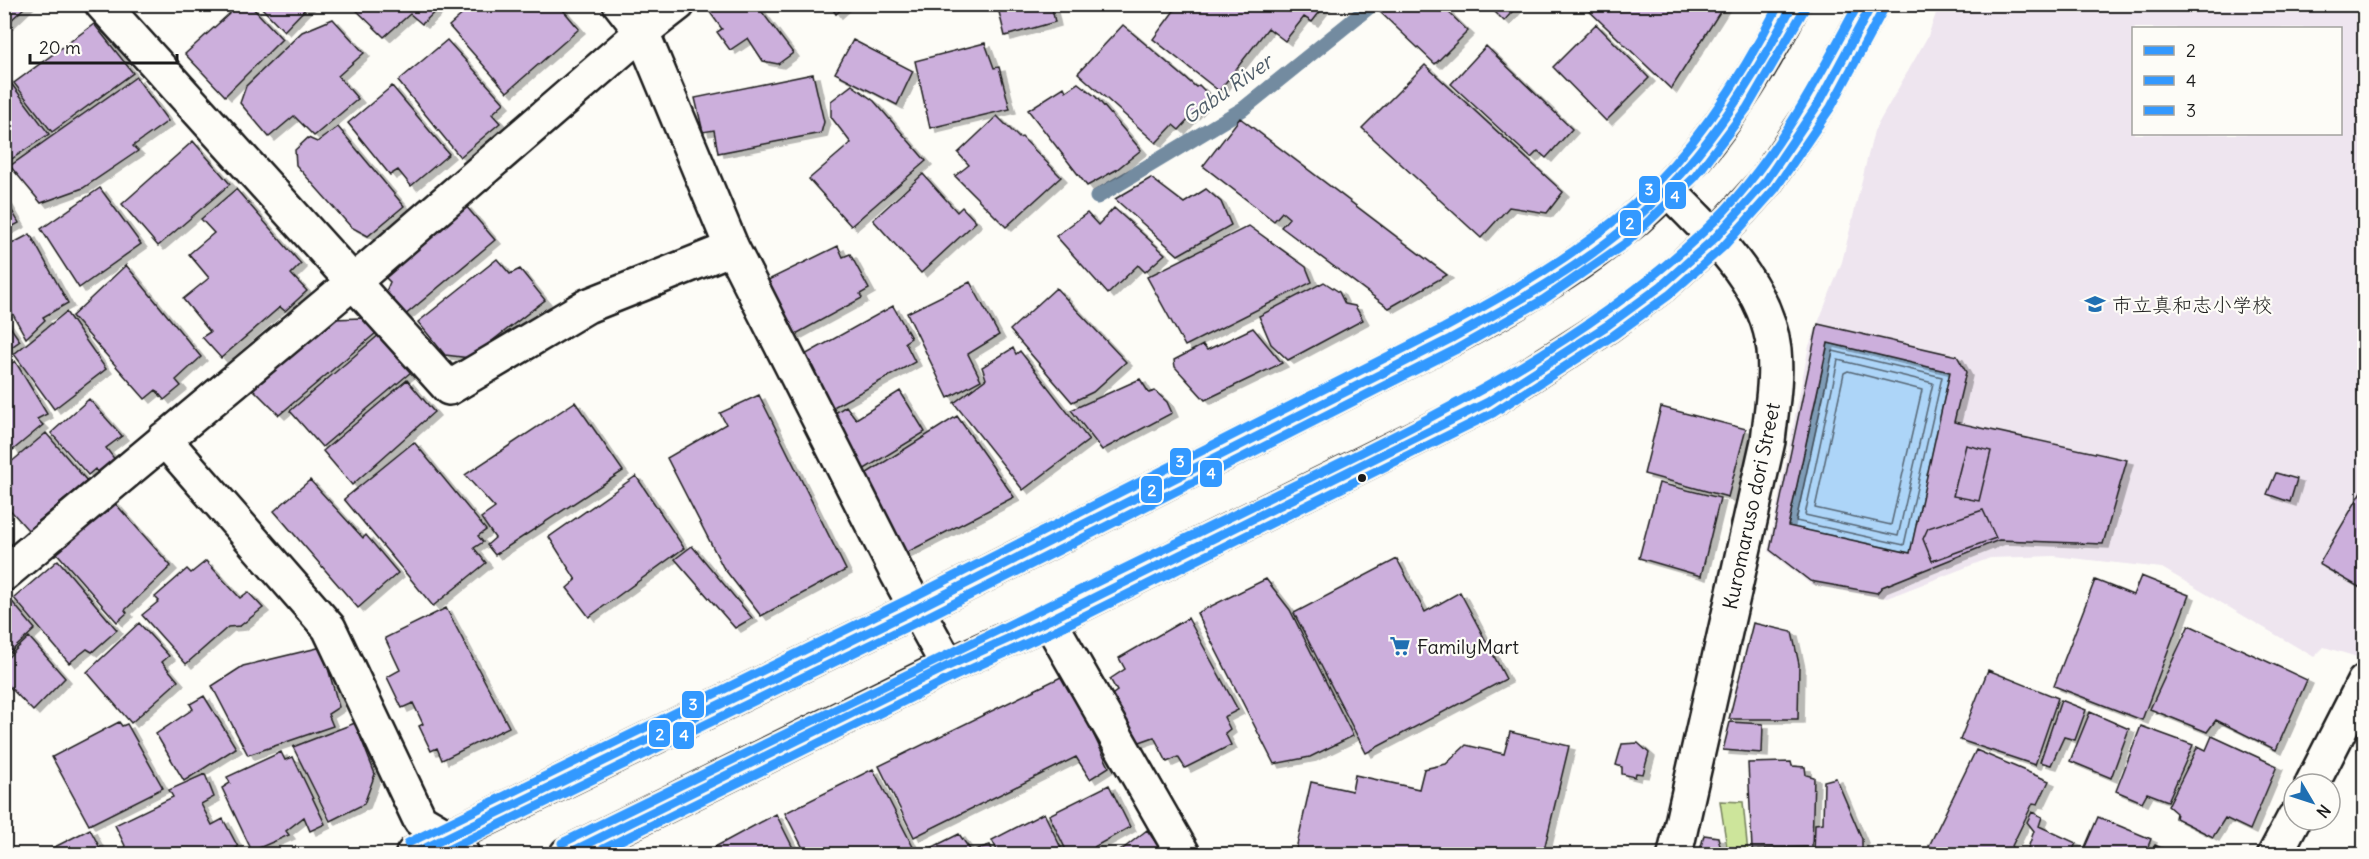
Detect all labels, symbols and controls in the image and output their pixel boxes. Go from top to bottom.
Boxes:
scale bar [30,27,177,65]
legend [2132,27,2342,135]
text: 20 m [39,36,81,59]
text: 2 [2186,39,2196,62]
water label: Gabu River [1177,47,1279,130]
text: 4 [2186,69,2196,92]
text: 3 [2186,99,2196,122]
line badge: 3 [1638,175,1661,204]
text: 3 [1644,179,1654,199]
line badge: 4 [1664,181,1687,210]
text: 4 [1670,186,1680,206]
line badge: 2 [1619,209,1642,237]
text: 2 [1626,213,1635,233]
school or university icon: 市立真和志小学校 [2083,292,2107,316]
place label: 市立真和志小学校 [2112,292,2272,317]
street label: Kuromaruso dori Street [1717,400,1785,612]
line badge: 3 [1169,447,1192,476]
text: 3 [1175,451,1185,471]
line badge: 4 [1199,459,1223,488]
text: 4 [1206,463,1216,483]
unlabelled marker [1356,472,1368,484]
line badge: 2 [1140,475,1163,504]
text: 2 [1148,480,1157,500]
supermarket icon: FamilyMart [1388,634,1412,658]
place label: FamilyMart [1417,634,1519,659]
line badge: 3 [681,690,705,719]
text: 3 [688,694,698,714]
line badge: 2 [648,719,671,748]
line badge: 4 [672,721,695,750]
text: 2 [656,724,665,744]
text: 4 [679,725,689,745]
north arrow [2282,772,2342,832]
text: N [2312,801,2335,822]

